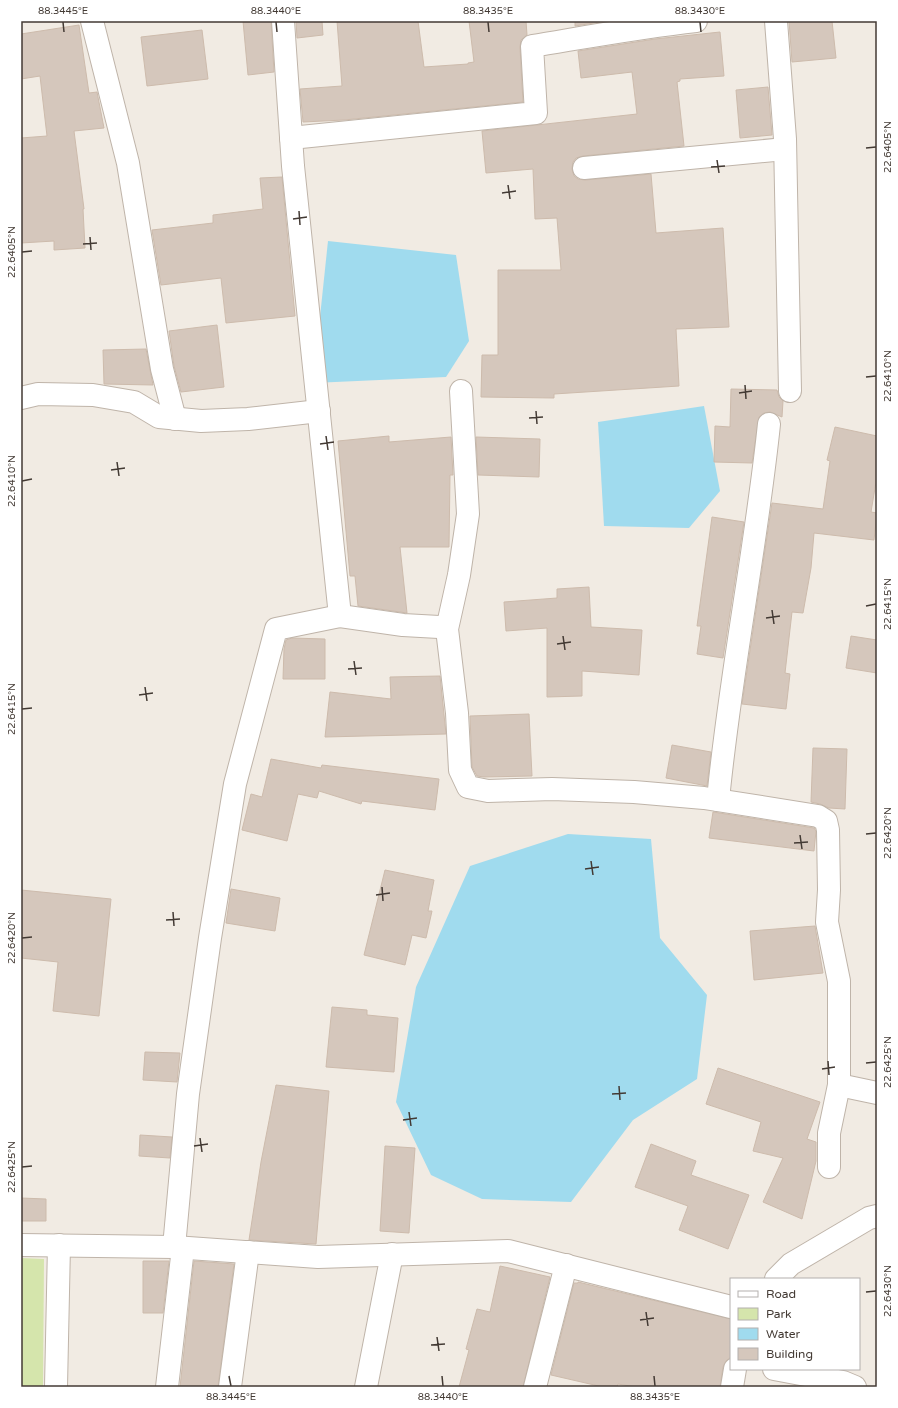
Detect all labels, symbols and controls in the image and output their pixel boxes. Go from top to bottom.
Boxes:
text: 88.3445°E [38,5,88,17]
text: 88.3440°E [251,5,301,17]
text: 88.3435°E [463,5,513,17]
text: 88.3430°E [675,5,725,17]
text: 22.6405°N [882,121,894,173]
text: 22.6405°N [6,226,18,278]
text: 22.6410°N [882,350,894,402]
text: 22.6410°N [6,455,18,507]
text: 22.6415°N [882,578,894,630]
text: 22.6415°N [6,683,18,735]
text: 22.6420°N [882,807,894,859]
text: 22.6420°N [6,912,18,964]
text: 22.6425°N [882,1036,894,1088]
text: 22.6425°N [6,1141,18,1193]
text: 22.6430°N [882,1265,894,1317]
legend [730,1278,860,1370]
text: Road [766,1287,796,1301]
text: Park [766,1307,792,1321]
text: Water [766,1327,801,1341]
text: Building [766,1347,813,1361]
text: 88.3445°E [206,1391,256,1403]
text: 88.3440°E [418,1391,468,1403]
text: 88.3435°E [630,1391,680,1403]

